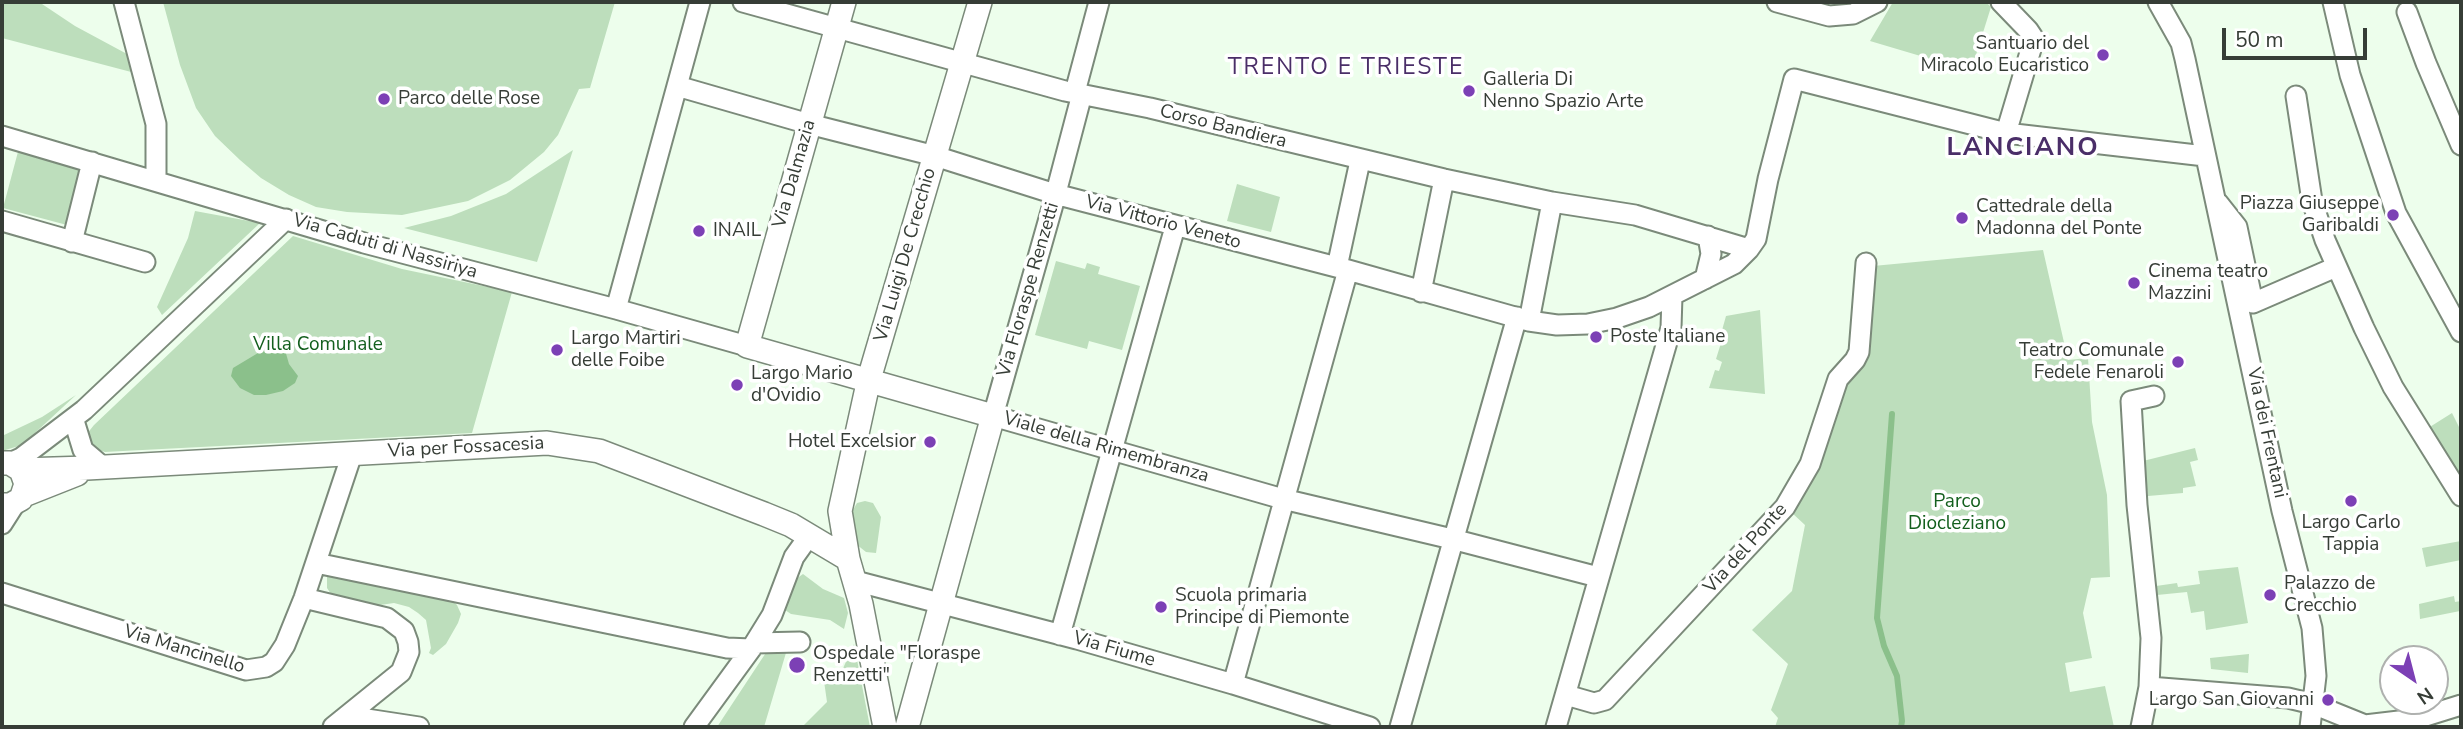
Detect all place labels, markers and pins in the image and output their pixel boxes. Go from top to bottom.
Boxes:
place label: Santuario del Miracolo Eucaristico [1920,33,2089,77]
marker: Santuario del Miracolo Eucaristico [2095,47,2111,63]
place label: Galleria Di Nenno Spazio Arte [1483,69,1644,113]
marker: Galleria Di Nenno Spazio Arte [1461,83,1477,99]
place label: Parco delle Rose [398,88,540,110]
marker: Parco delle Rose [376,91,392,107]
place label: Piazza Giuseppe Garibaldi [2240,193,2379,237]
place label: Cattedrale della Madonna del Ponte [1976,196,2142,240]
marker: Piazza Giuseppe Garibaldi [2385,207,2401,223]
marker: Cattedrale della Madonna del Ponte [1954,210,1970,226]
place label: INAIL [713,220,761,242]
marker: INAIL [691,223,707,239]
place label: Cinema teatro Mazzini [2148,261,2268,305]
marker: Cinema teatro Mazzini [2126,275,2142,291]
place label: Poste Italiane [1610,326,1725,348]
place label: Largo Martiri delle Foibe [571,328,681,372]
marker: Poste Italiane [1588,329,1604,345]
place label: Teatro Comunale Fedele Fenaroli [2019,340,2164,384]
marker: Largo Martiri delle Foibe [549,342,565,358]
marker: Teatro Comunale Fedele Fenaroli [2170,354,2186,370]
place label: Largo Mario d'Ovidio [751,363,853,407]
marker: Largo Mario d'Ovidio [729,377,745,393]
place label: Hotel Excelsior [788,431,916,453]
marker: Hotel Excelsior [922,434,938,450]
marker: Largo Carlo Tappia [2343,493,2359,509]
place label: Largo Carlo Tappia [2301,512,2401,556]
place label: Palazzo de Crecchio [2284,573,2375,617]
place label: Scuola primaria Principe di Piemonte [1175,585,1349,629]
marker: Palazzo de Crecchio [2262,587,2278,603]
marker: Scuola primaria Principe di Piemonte [1153,599,1169,615]
place label: Ospedale "Floraspe Renzetti" [813,643,981,687]
marker: Ospedale "Floraspe Renzetti" [787,655,807,675]
place label: Largo San Giovanni [2149,689,2314,711]
marker: Largo San Giovanni [2320,692,2336,708]

